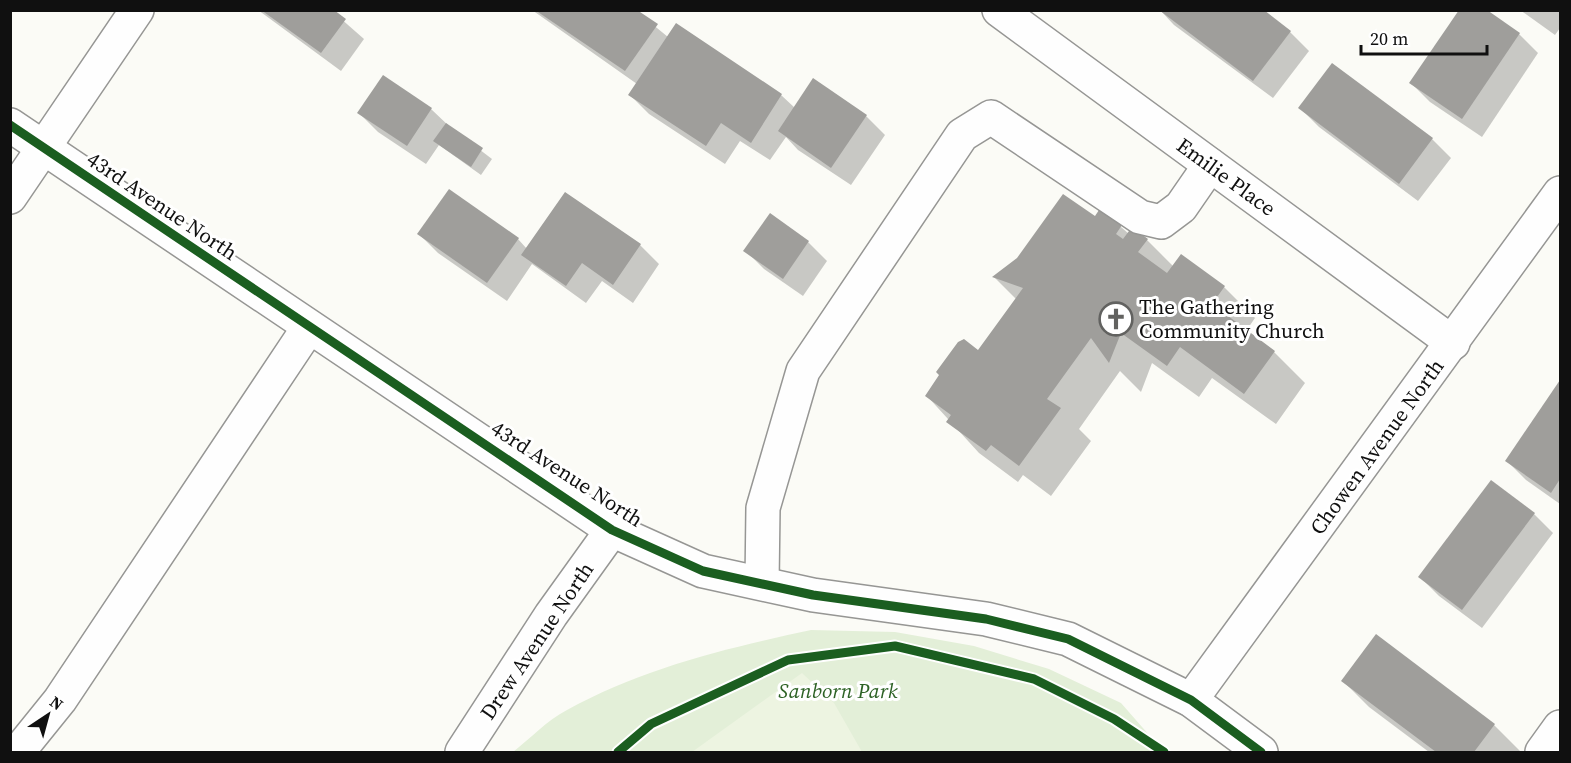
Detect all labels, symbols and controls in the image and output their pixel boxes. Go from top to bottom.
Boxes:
scale bar [1361,18,1487,56]
text: 20 m [1370,26,1408,51]
street label: Emilie Place [1171,131,1282,222]
street label: 43rd Avenue North [81,144,243,267]
place label: The Gathering Community Church [1139,292,1325,345]
church icon: The Gathering Community Church [1098,301,1134,337]
street label: Chowen Avenue North [1303,353,1450,540]
street label: 43rd Avenue North [486,414,649,534]
street label: Drew Avenue North [473,556,600,725]
park label: Sanborn Park [778,676,898,705]
north arrow [18,685,78,745]
text: N [46,691,68,715]

